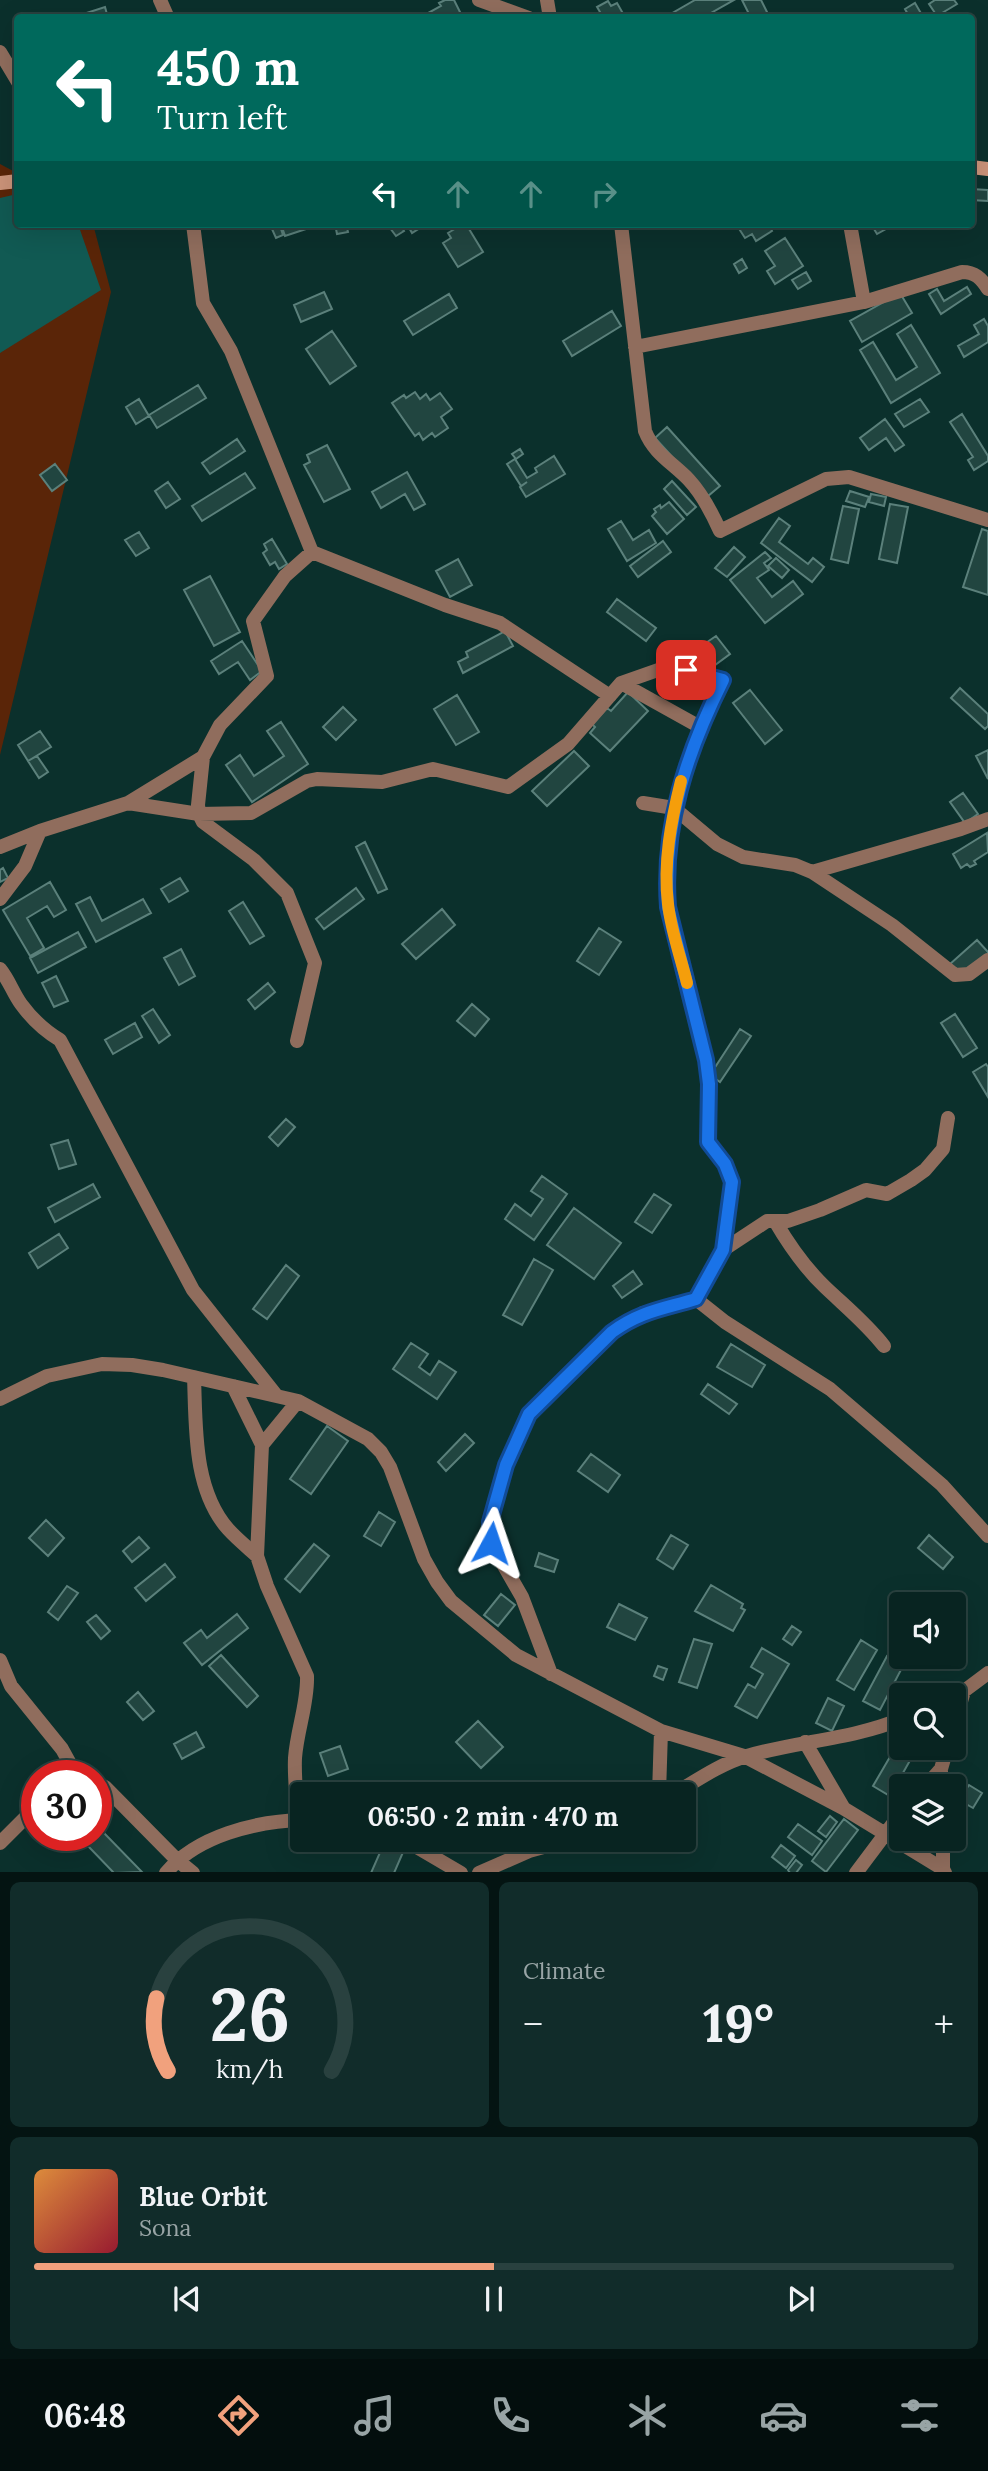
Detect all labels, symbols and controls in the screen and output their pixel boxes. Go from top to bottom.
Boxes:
text: 450 m [157,36,299,98]
icon: left [42,42,133,133]
text: Turn left [157,97,287,138]
icon: left [366,175,404,213]
icon: ahead [439,175,477,213]
icon: ahead [512,175,550,213]
icon: right [585,175,623,213]
pin [656,640,716,700]
icon: arrive [667,651,705,689]
position arrow [454,1506,528,1580]
map controls [889,1592,966,1851]
button: sound [889,1592,966,1669]
button: search [889,1683,966,1760]
speed limit sign: 30 [21,1760,112,1851]
button: layers [889,1774,966,1851]
text: 06:50 · 2 min · 470 m [367,1800,619,1833]
text: Climate [523,1956,605,1985]
text: 26 [209,1968,290,2061]
text: 19° [703,1990,774,2056]
text: − [523,2000,543,2048]
text: + [934,2000,954,2048]
text: km/h [216,2052,283,2084]
text: Blue Orbit [139,2180,267,2213]
text: Sona [139,2213,191,2242]
icon: previous [168,2280,206,2318]
icon: pause [475,2280,513,2318]
icon: next [782,2280,820,2318]
icon: directions [214,2391,263,2440]
icon: music [350,2391,399,2440]
icon: phone [486,2391,535,2440]
icon: climate [623,2391,672,2440]
icon: car [759,2391,808,2440]
icon: filters [895,2391,944,2440]
text: 06:48 [44,2395,126,2436]

